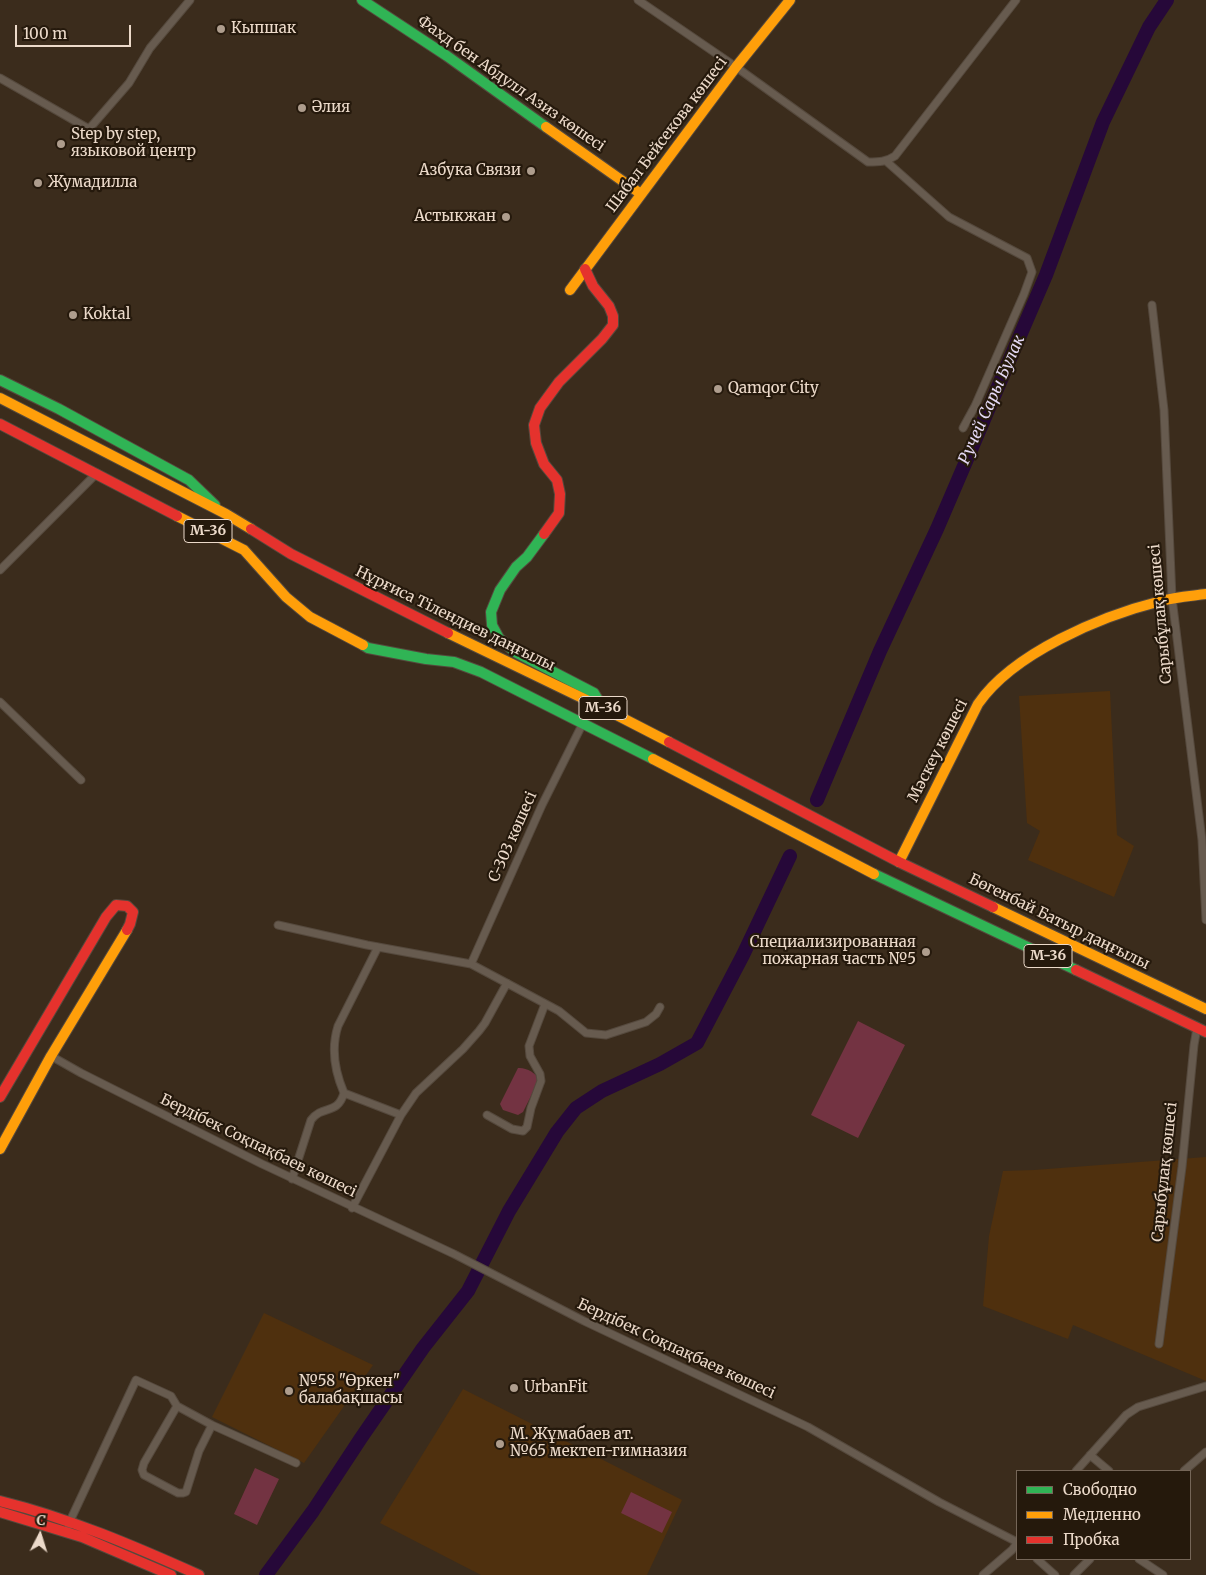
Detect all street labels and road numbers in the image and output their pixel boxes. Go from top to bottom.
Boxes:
street label: Фахд бен Абдулл Азиз көшесі [414,12,608,156]
street label: Шабал Бейсекова көшесі [603,54,731,216]
road number: M-36 [184,520,232,542]
street label: Сарыбұлақ көшесі [1146,543,1176,685]
street label: Нұрғиса Тілендиев даңғылы [352,563,558,675]
road number: M-36 [579,696,627,720]
street label: Мәскеу көшесі [904,697,972,805]
street label: С-303 көшесі [485,789,541,885]
street label: Бөгенбай Батыр даңғылы [966,870,1152,974]
road number: M-36 [1024,944,1072,968]
street label: Бердібек Соқпақбаев көшесі [157,1090,359,1202]
street label: Сарыбұлақ көшесі [1149,1101,1181,1243]
street label: Бердібек Соқпақбаев көшесі [574,1295,778,1403]

